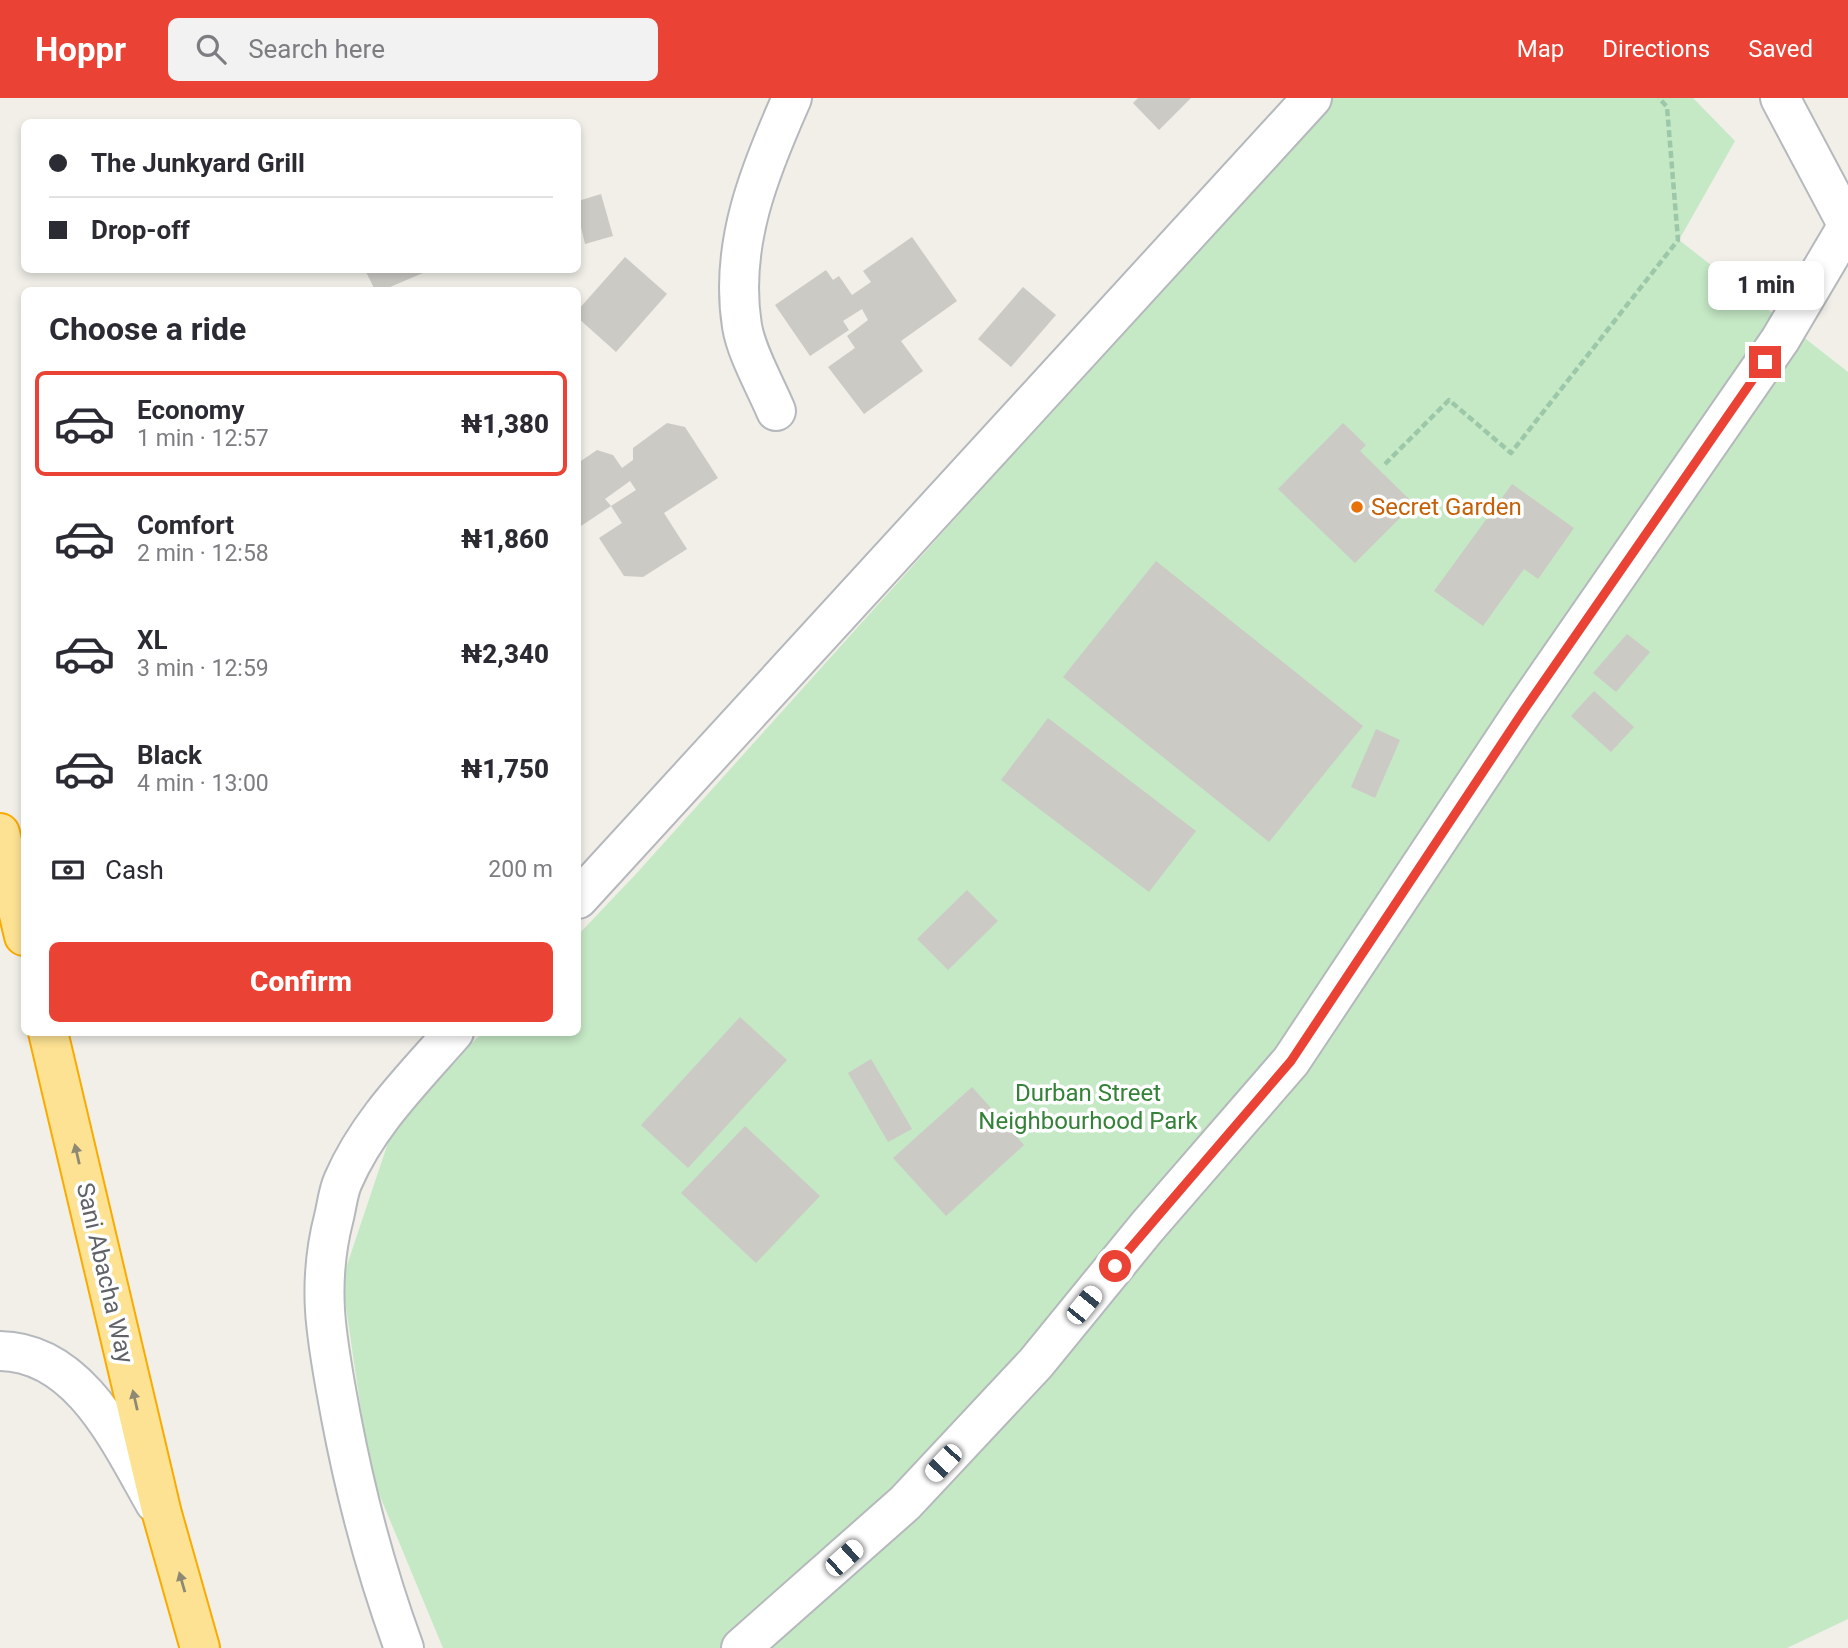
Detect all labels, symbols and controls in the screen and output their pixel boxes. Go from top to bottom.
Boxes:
search box [168,18,658,81]
text: Hoppr [35,30,126,69]
icon: search [192,30,230,68]
text: Search here [248,34,385,64]
text: Map [1517,35,1564,63]
text: Directions [1602,35,1710,63]
text: Saved [1748,35,1813,63]
text: The Junkyard Grill [91,148,305,178]
text: Drop-off [91,215,190,245]
callout: 1 min [1707,260,1823,310]
text: 1 min [1737,272,1795,299]
text: Choose a ride [49,310,246,348]
route end [1749,346,1781,378]
icon: car [53,392,116,455]
text: Economy [137,395,244,425]
text: ₦1,380 [461,409,549,439]
text: 1 min · 12:57 [137,425,269,452]
place label: Secret Garden [1371,493,1522,521]
marker: Secret Garden [1349,499,1365,515]
icon: car [53,507,116,570]
text: Comfort [137,510,234,540]
text: ₦1,860 [461,524,549,554]
text: 2 min · 12:58 [137,540,269,567]
icon: car [53,622,116,685]
text: XL [137,625,168,655]
text: ₦2,340 [461,639,549,669]
text: 3 min · 12:59 [137,655,269,682]
icon: car [53,737,116,800]
text: Black [137,740,202,770]
text: ₦1,750 [461,754,549,784]
text: 4 min · 13:00 [137,770,269,797]
icon: cash [49,851,87,889]
text: Cash [105,855,164,885]
text: 200 m [488,856,553,883]
button: Confirm [49,942,553,1022]
park label: Durban Street Neighbourhood Park [978,1079,1199,1135]
one-way arrow [71,1143,82,1165]
street label: Sani Abacha Way [71,1180,140,1367]
route start [1099,1250,1131,1282]
car [1063,1282,1106,1328]
one-way arrow [129,1389,140,1411]
car [921,1440,966,1486]
car [822,1536,867,1580]
one-way arrow [176,1572,186,1593]

